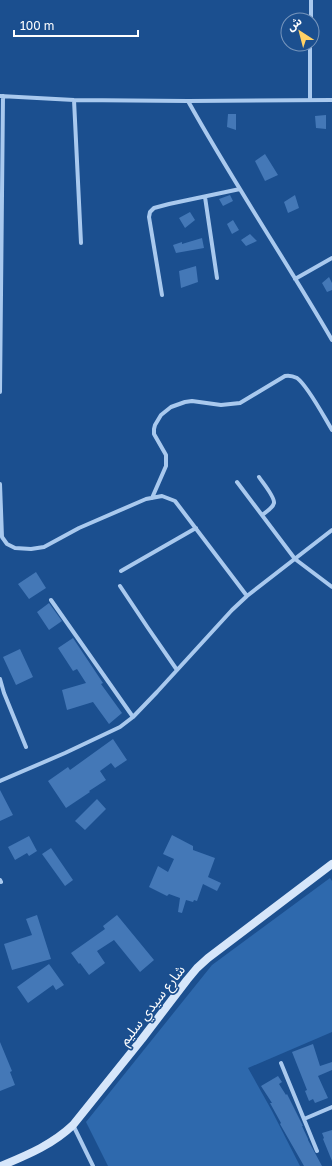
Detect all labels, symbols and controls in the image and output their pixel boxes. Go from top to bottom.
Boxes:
scale bar [14,12,138,38]
north arrow [280,12,320,52]
text: ش [284,14,304,34]
text: 100 m [20,18,54,33]
street label: شارع سيدي سليم [115,961,191,1050]

